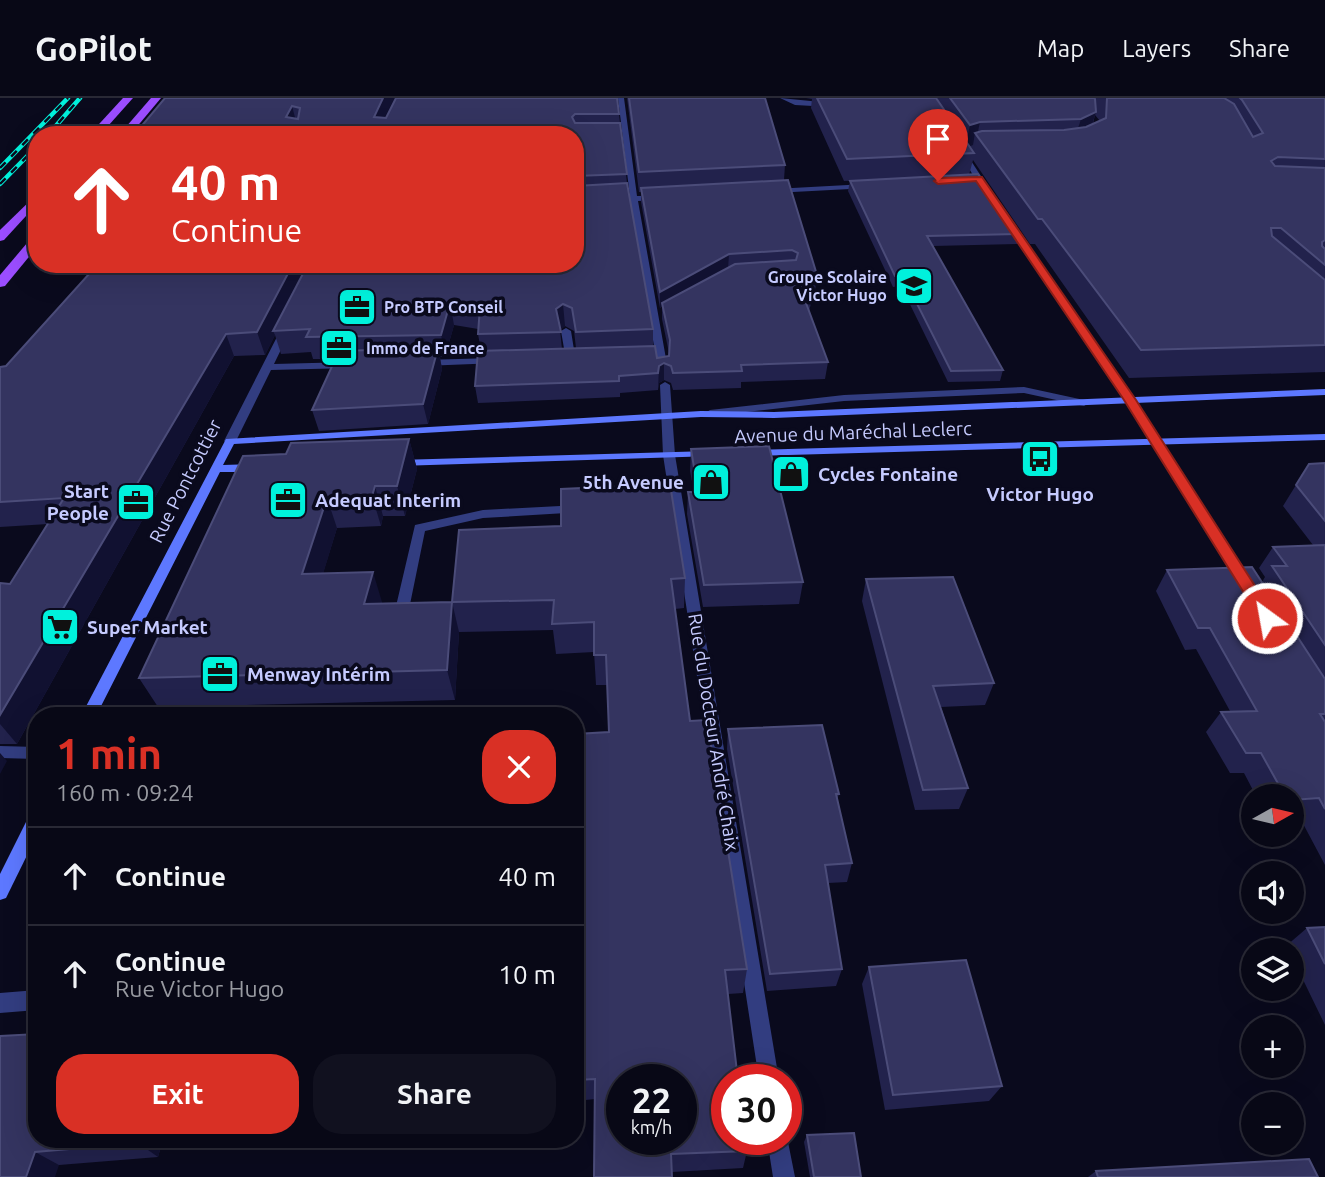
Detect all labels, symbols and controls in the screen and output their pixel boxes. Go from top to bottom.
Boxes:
text: GoPilot [35,30,152,67]
text: Map [1037,35,1084,62]
text: Layers [1122,35,1191,62]
text: Share [1229,35,1290,62]
pin [908,109,968,181]
icon: arrive [919,120,957,158]
icon: ahead [56,154,147,245]
text: 40 m [171,154,280,209]
text: Continue [171,212,302,248]
school or university icon: Groupe Scolaire Victor Hugo [893,265,935,307]
place label: Groupe Scolaire Victor Hugo [768,268,887,304]
office icon: Pro BTP Conseil [336,286,378,328]
place label: Pro BTP Conseil [384,298,503,316]
office icon: Immo de France [318,327,360,369]
place label: Immo de France [366,339,484,357]
street label: Rue Pontcottier [145,416,225,546]
street label: Avenue du Maréchal Leclerc [734,417,972,447]
bus stop icon: Victor Hugo [1019,438,1061,480]
shop icon: Cycles Fontaine [770,453,812,495]
shop icon: 5th Avenue [690,461,732,503]
place label: Cycles Fontaine [818,463,958,485]
place label: 5th Avenue [583,471,684,493]
office icon: Adequat Interim [267,479,309,521]
place label: Start People [47,480,109,524]
office icon: Start People [115,481,157,523]
place label: Victor Hugo [986,483,1094,505]
place label: Adequat Interim [315,489,461,511]
position arrow [1230,581,1304,655]
supermarket icon: Super Market [39,606,81,648]
street label: Rue du Docteur André Chaix [684,612,744,853]
place label: Super Market [87,616,208,638]
office icon: Menway Intérim [199,653,241,695]
place label: Menway Intérim [247,663,390,685]
text: 1 min [56,730,162,777]
button: close [482,730,556,804]
text: 160 m · 09:24 [56,780,194,805]
north arrow [1241,784,1304,847]
map controls [1241,784,1304,1155]
icon: ahead [56,857,94,895]
button: sound [1241,861,1304,924]
text: Continue [115,862,226,891]
text: 40 m [498,862,556,891]
button: layers [1241,938,1304,1001]
text: Continue [115,947,226,976]
icon: ahead [56,955,94,993]
text: 10 m [498,960,556,989]
text: Rue Victor Hugo [115,976,284,1001]
button: + [1241,1015,1304,1078]
button: Exit [56,1054,299,1134]
button: Share [313,1054,556,1134]
speed limit sign: 30 [711,1064,802,1155]
text: 22 [632,1080,671,1120]
button: − [1241,1092,1304,1155]
text: km/h [631,1117,672,1137]

